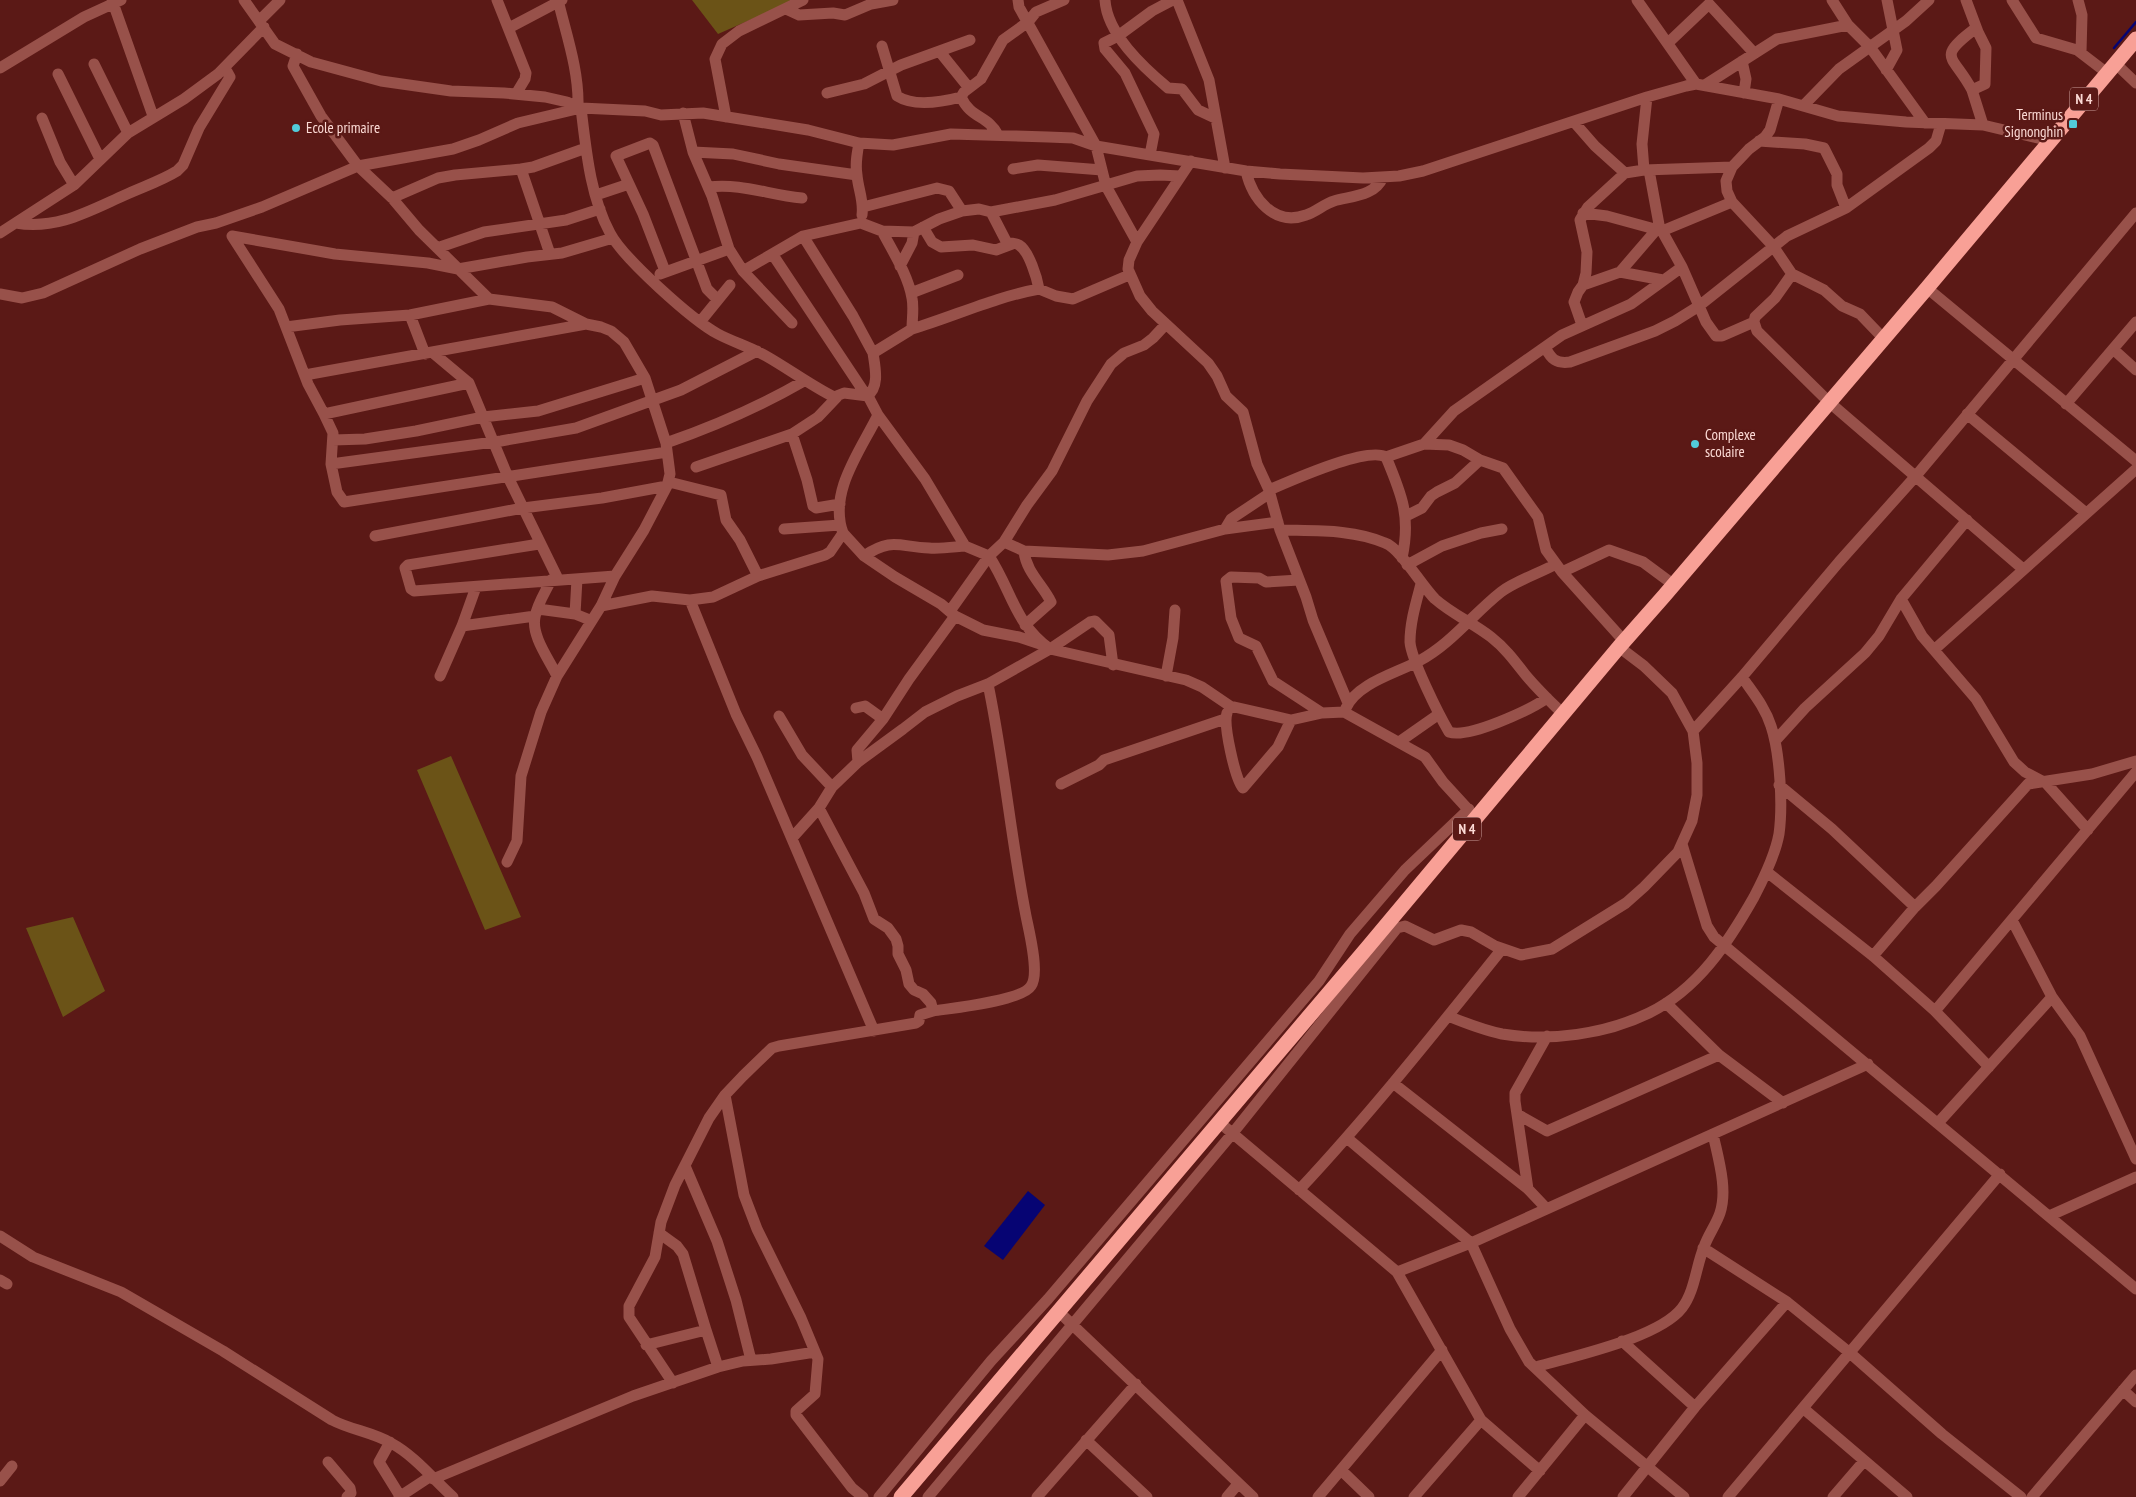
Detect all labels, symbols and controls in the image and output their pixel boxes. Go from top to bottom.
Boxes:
road number: N 4 [2070,88,2098,110]
place label: Terminus Signonghin [2004,105,2063,141]
place label: Ecole primaire [306,118,380,137]
marker: Terminus Signonghin [2067,118,2079,130]
marker: Ecole primaire [290,122,302,134]
place label: Complexe scolaire [1705,425,1756,461]
marker: Complexe scolaire [1689,438,1701,450]
road number: N 4 [1453,818,1481,841]

